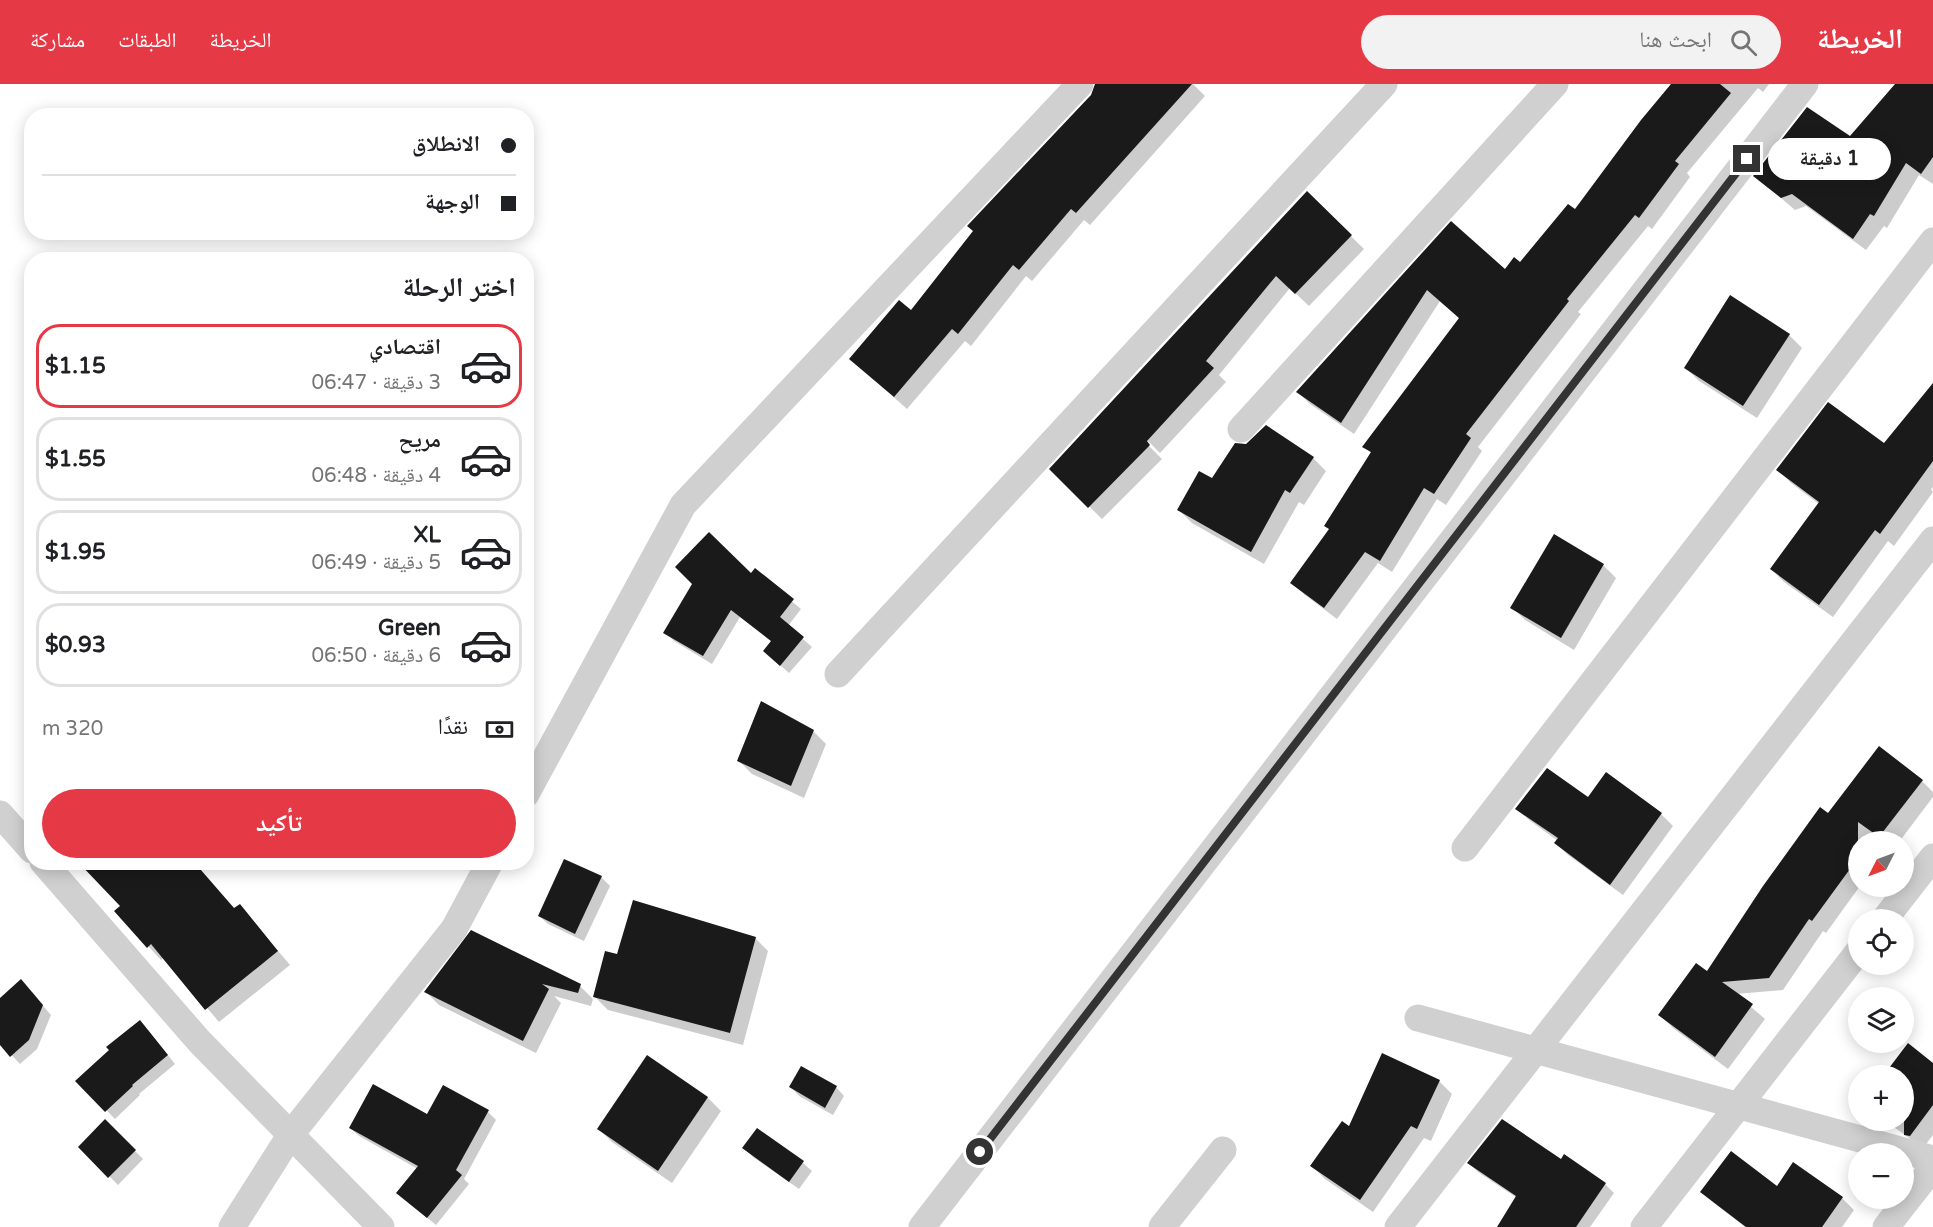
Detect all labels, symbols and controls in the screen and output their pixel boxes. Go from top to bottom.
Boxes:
search box [1361,15,1781,69]
text: الخريطة [1817,22,1903,56]
icon: search [1727,26,1760,59]
text: ابحث هنا [1639,27,1712,53]
text: مشاركة [30,28,85,53]
text: الطبقات [118,28,177,53]
text: الخريطة [210,28,271,53]
text: الانطلاق [412,131,480,157]
callout: 1 دقيقة [1768,138,1891,180]
route end [1733,145,1760,172]
text: 1 دقيقة [1800,147,1859,171]
text: الوجهة [425,189,480,215]
text: اختر الرحلة [402,271,516,304]
text: اقتصادي [369,334,441,360]
icon: car [459,339,513,393]
text: $1.15 [45,353,106,379]
text: 3 دقيقة · 06:47 [312,371,441,395]
text: مريح [398,427,441,453]
icon: car [459,432,513,486]
text: $1.55 [45,446,106,472]
text: 4 دقيقة · 06:48 [312,464,441,488]
text: XL [414,522,441,548]
icon: car [459,525,513,579]
text: $1.95 [45,539,106,565]
text: 5 دقيقة · 06:49 [312,551,441,575]
text: Green [378,615,441,641]
icon: car [459,618,513,672]
text: $0.93 [45,632,106,658]
text: 6 دقيقة · 06:50 [312,644,441,668]
icon: cash [483,713,516,746]
text: نقدًا [438,714,468,740]
text: 320 m [42,717,103,741]
button: تأكيد [42,789,516,858]
north arrow [1848,831,1914,897]
map controls [1848,831,1914,1209]
button: locate [1848,909,1914,975]
button: layers [1848,987,1914,1053]
button: + [1848,1065,1914,1131]
route start [966,1138,993,1165]
button: − [1848,1143,1914,1209]

